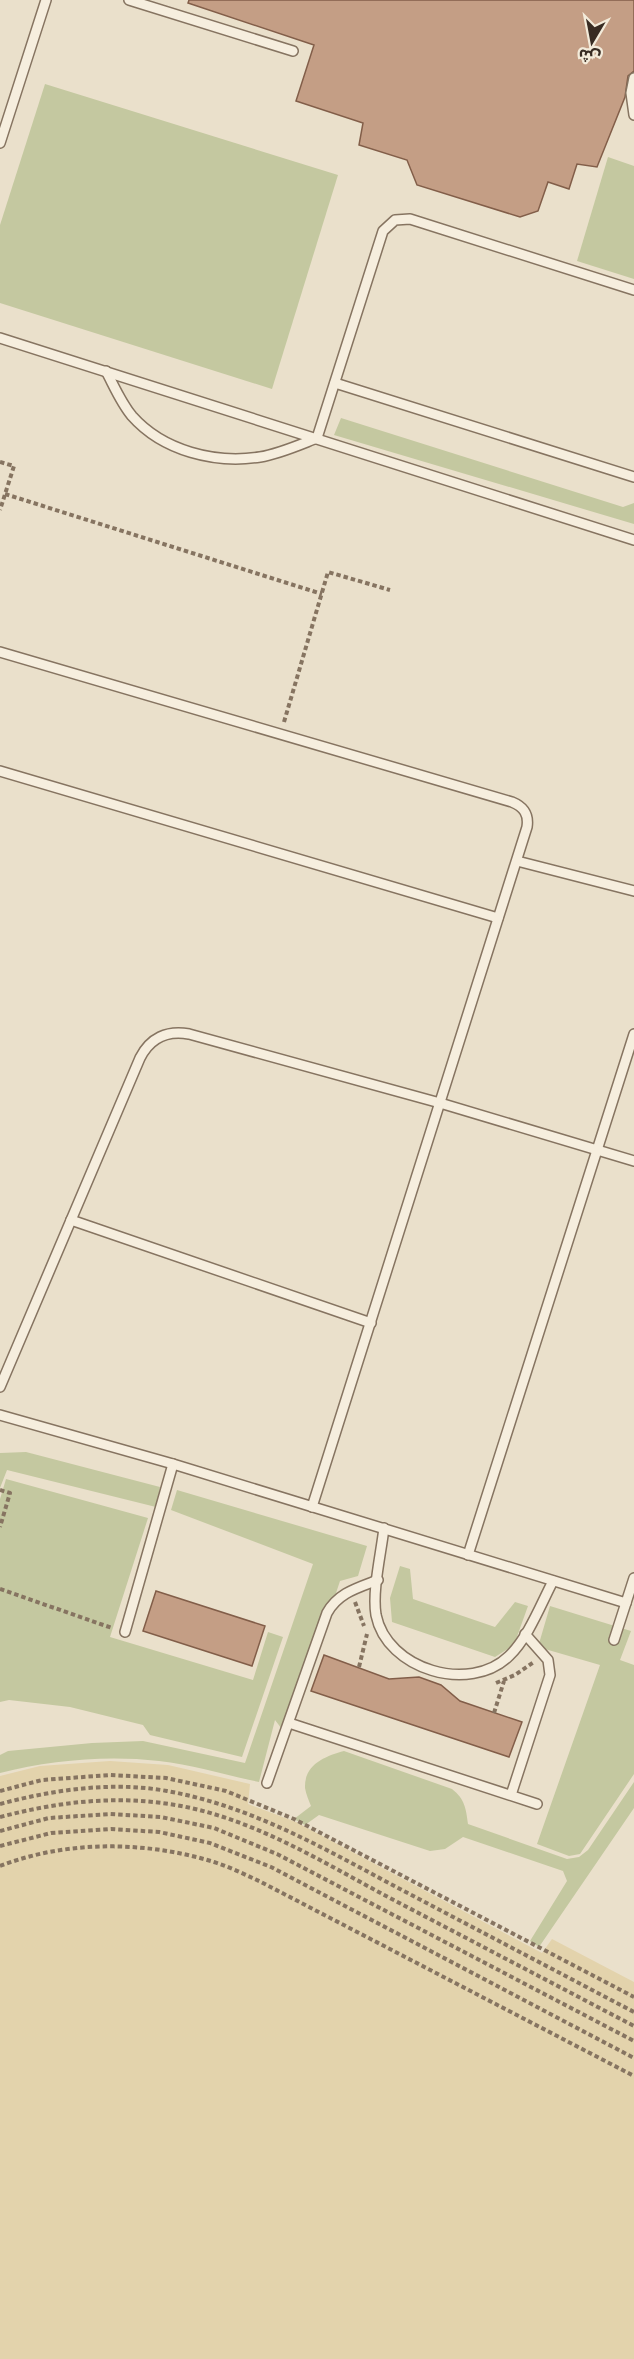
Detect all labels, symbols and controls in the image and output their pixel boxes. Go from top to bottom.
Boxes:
north arrow [562,12,622,72]
text: ش [577,45,602,69]

